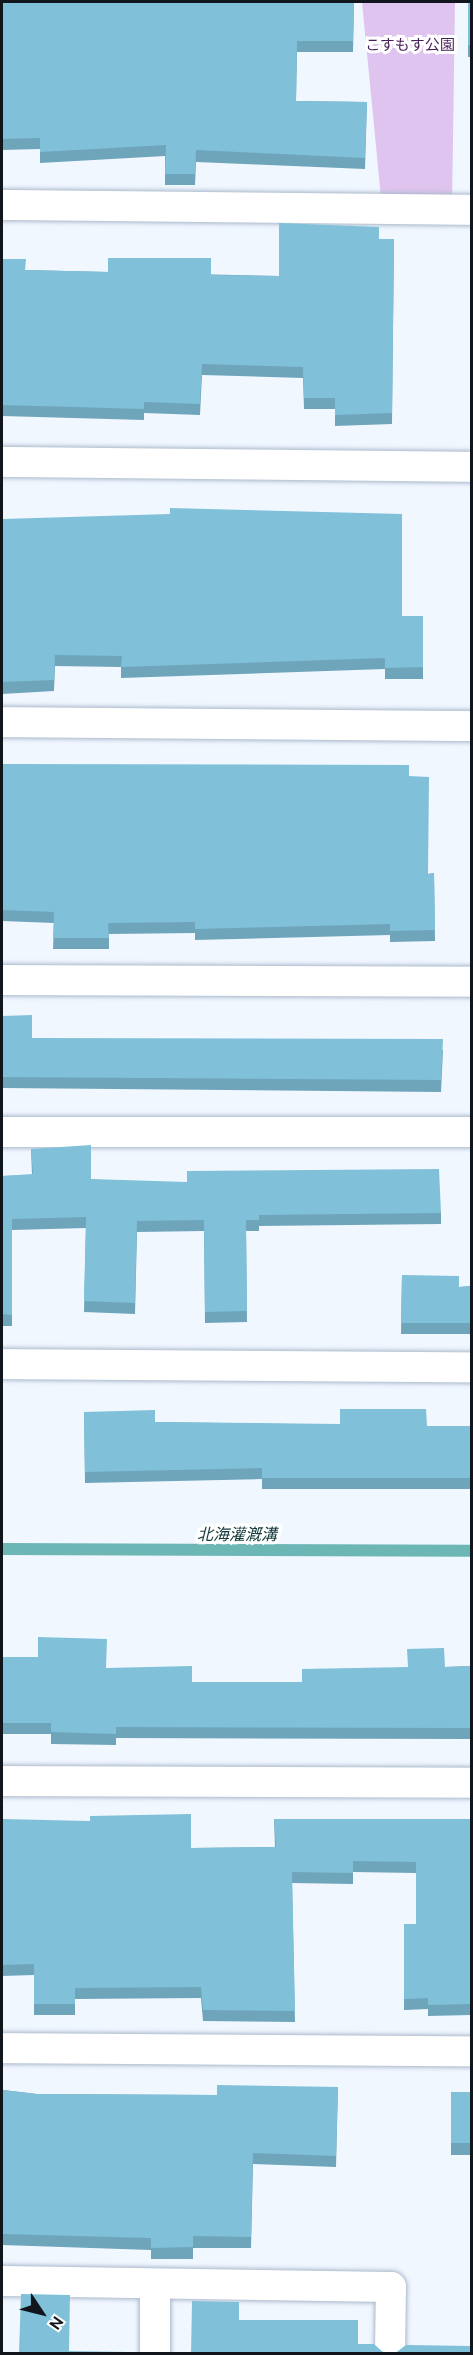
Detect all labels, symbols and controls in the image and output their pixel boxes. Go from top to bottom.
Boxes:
park label: こすもす公園 [365,36,455,54]
water label: 北海灌漑溝 [197,1524,277,1544]
north arrow [12,2283,72,2343]
text: N [46,2313,68,2333]

